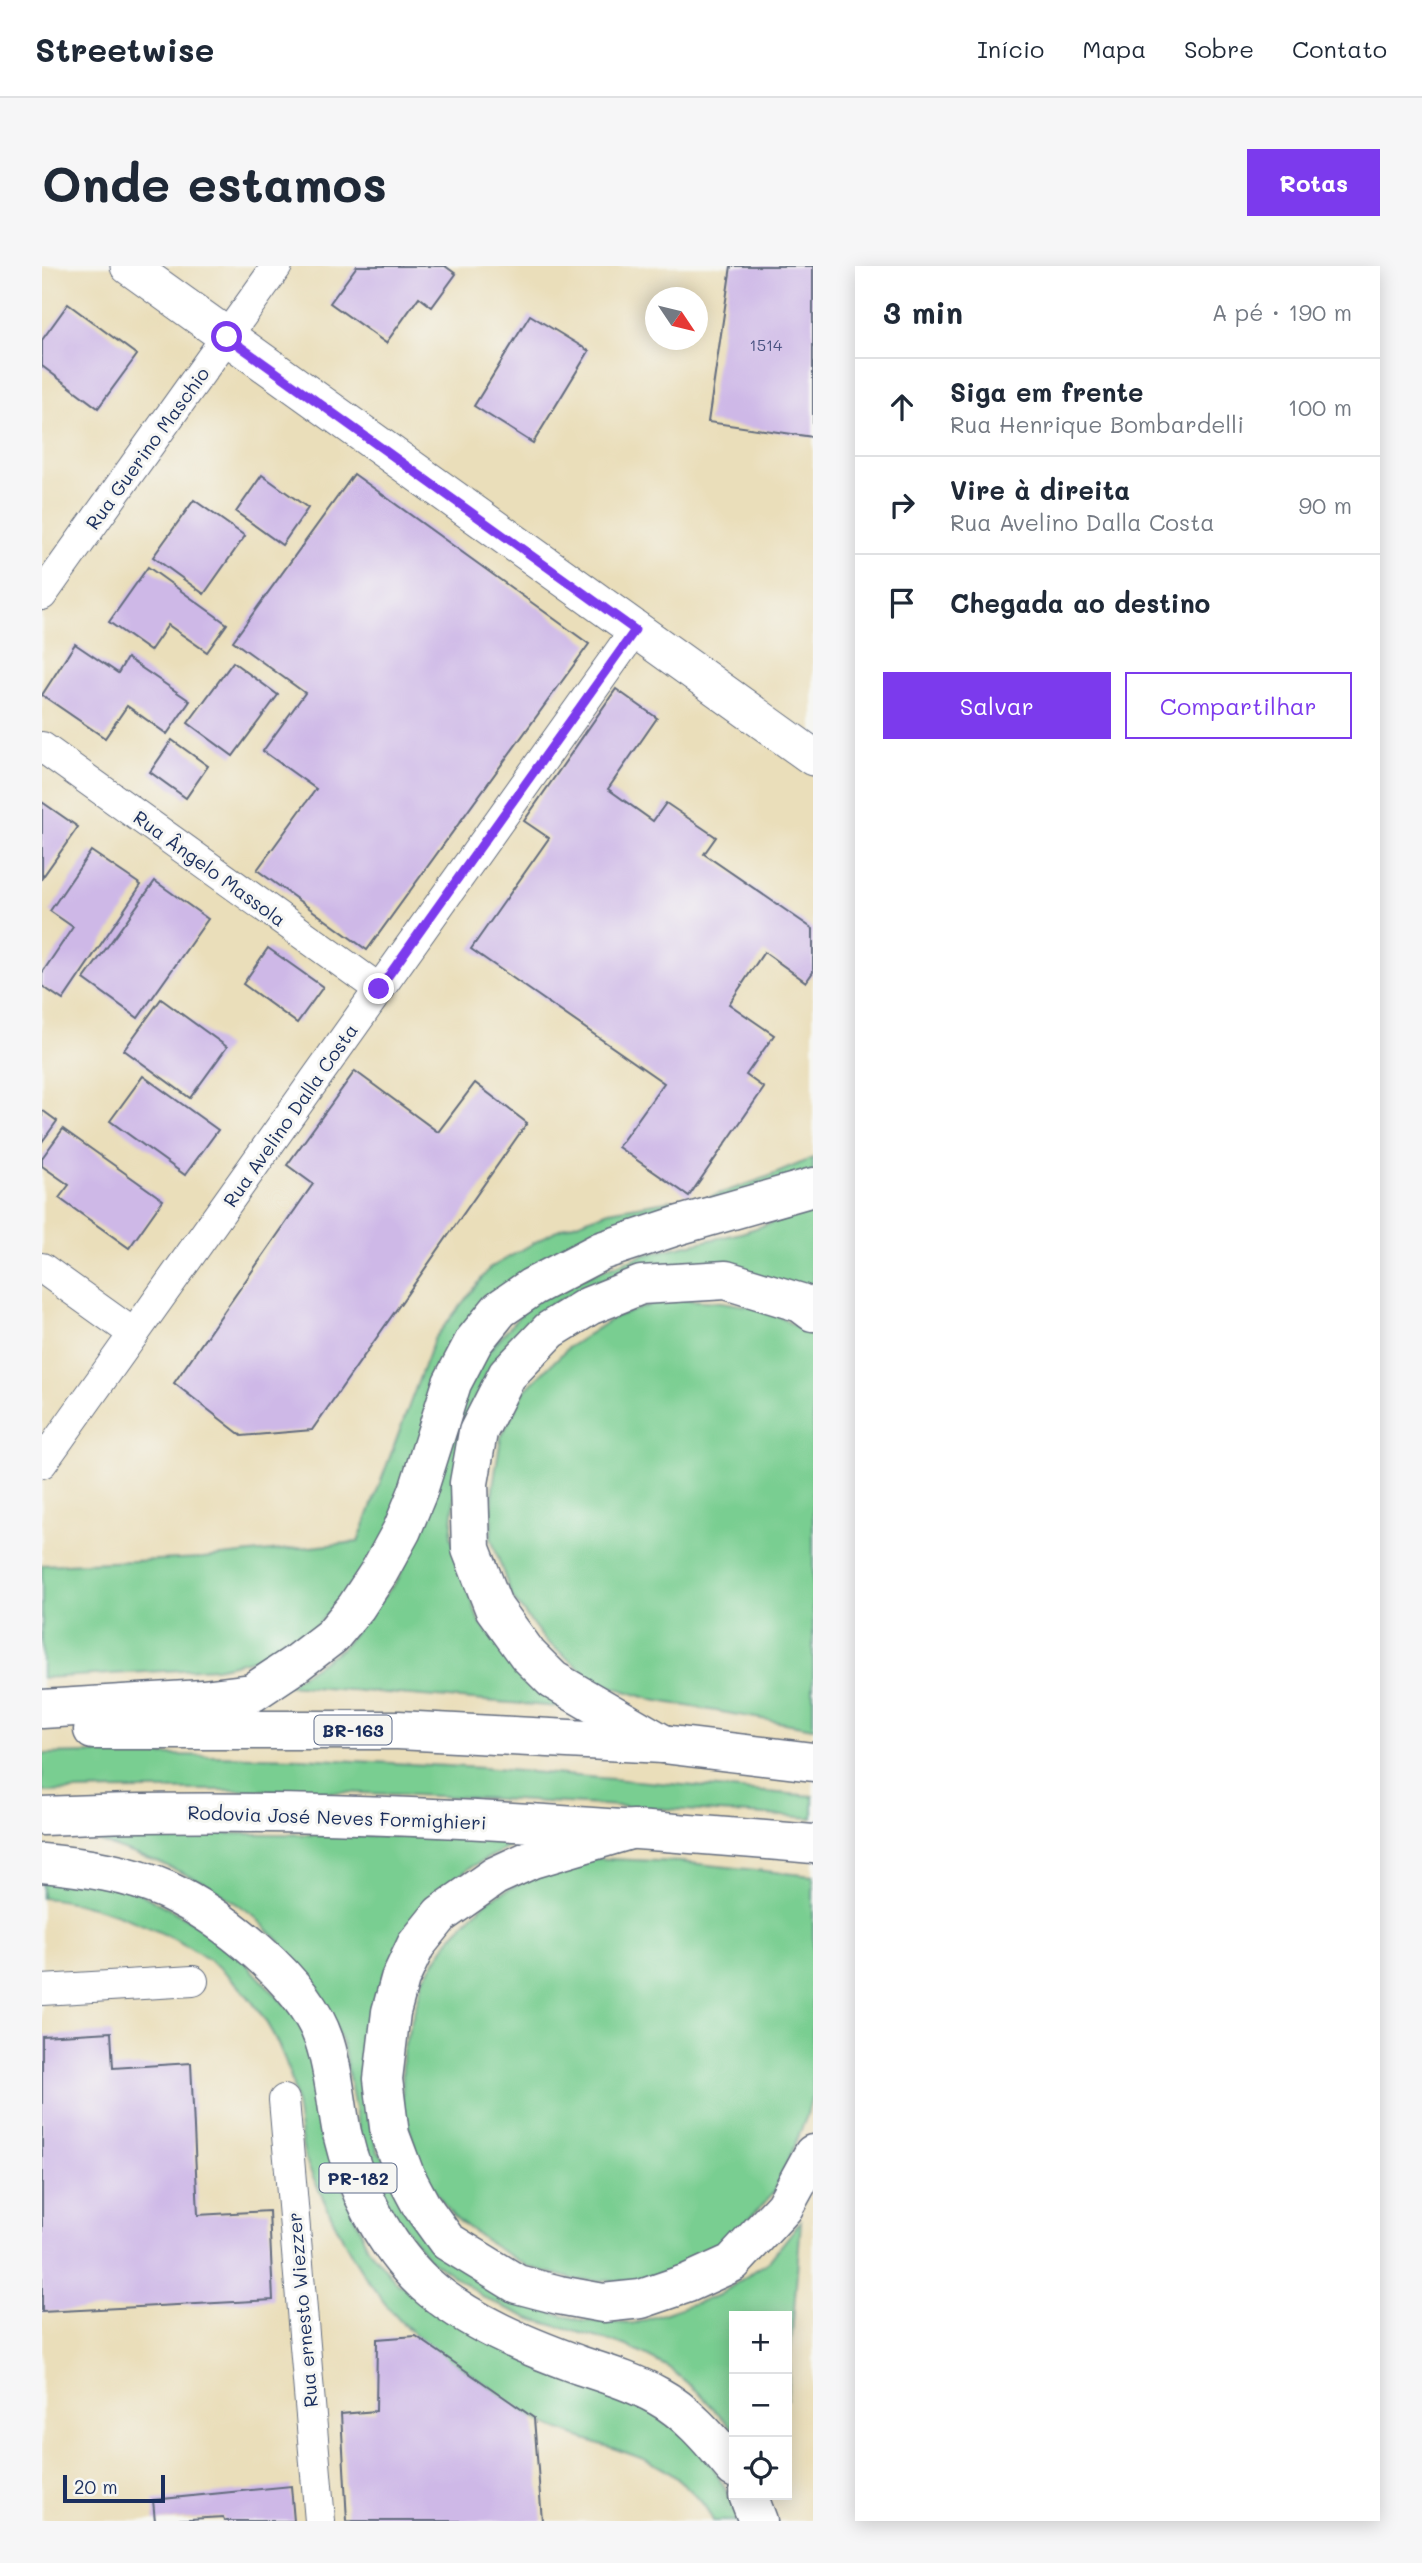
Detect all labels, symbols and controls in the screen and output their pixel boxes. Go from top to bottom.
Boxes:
text: Streetwise [35,27,214,70]
text: Início [977,33,1044,64]
text: Mapa [1082,33,1146,64]
text: Sobre [1184,33,1254,64]
text: Contato [1292,33,1387,64]
button: Rotas [1247,149,1380,216]
text: Onde estamos [42,151,387,214]
north arrow [645,287,708,350]
text: 3 min [883,292,963,332]
text: A pé · 190 m [1212,297,1352,327]
route start [211,321,242,352]
house number: 1514 [749,334,783,355]
street label: Rua Guerino Maschio [80,362,214,534]
text: Siga em frente [950,375,1144,409]
icon: ahead [883,388,921,426]
text: 100 m [1288,392,1352,422]
text: Rua Henrique Bombardelli [950,409,1244,439]
text: Vire à direita [950,473,1130,507]
icon: right [883,486,921,524]
text: 90 m [1299,490,1352,520]
text: Rua Avelino Dalla Costa [950,507,1215,537]
icon: arrive [883,584,921,622]
text: Chegada ao destino [950,586,1210,620]
button: Salvar [883,672,1111,739]
button: Compartilhar [1125,672,1352,739]
street label: Rua Ângelo Massola [129,804,291,932]
route end [363,973,394,1004]
street label: Rua Avelino Dalla Costa [217,1018,363,1212]
road number: BR-163 [314,1716,392,1744]
street label: Rodovia José Neves Formighieri [187,1799,487,1835]
road number: PR-182 [320,2164,396,2192]
street label: Rua ernesto Wiezzer [281,2211,323,2409]
map controls [729,2311,792,2500]
button: + [729,2311,792,2374]
button: − [729,2374,792,2437]
button: locate [729,2437,792,2500]
scale bar [63,2472,164,2504]
text: 20 m [74,2474,118,2499]

